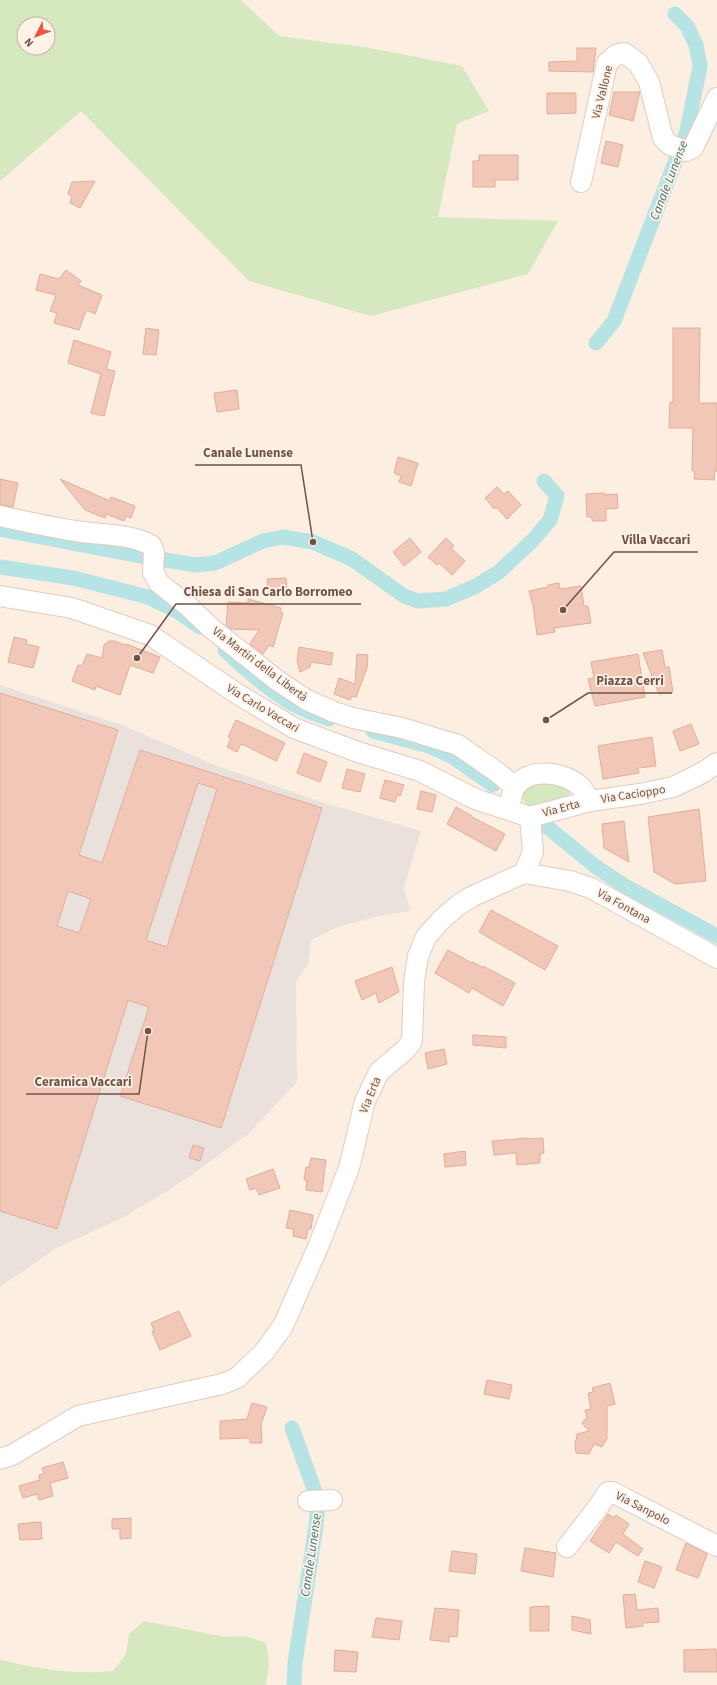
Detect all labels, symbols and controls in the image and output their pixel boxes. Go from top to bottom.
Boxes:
north arrow [16,16,56,56]
text: N [21,35,37,50]
street label: Via Vallone [588,63,617,121]
water label: Canale Lunense [645,138,692,223]
callout: Canale Lunense [195,440,301,465]
text: Canale Lunense [203,444,293,462]
callout: Villa Vaccari [614,527,698,552]
text: Villa Vaccari [621,531,690,549]
callout: Chiesa di San Carlo Borromeo [176,579,361,604]
text: Chiesa di San Carlo Borromeo [183,583,353,601]
street label: Via Martiri della Libertà [208,623,311,706]
callout: Piazza Cerri [588,668,672,693]
text: Piazza Cerri [596,672,664,690]
street label: Via Carlo Vaccari [223,680,302,737]
street label: Via Cacioppo [600,781,667,808]
street label: Via Erta [541,795,582,822]
street label: Via Fontana [594,885,654,928]
callout: Ceramica Vaccari [26,1069,139,1094]
text: Ceramica Vaccari [34,1073,132,1091]
street label: Via Erta [355,1074,385,1116]
street label: Via Sanpolo [612,1487,673,1529]
water label: Canale Lunense [296,1512,326,1598]

